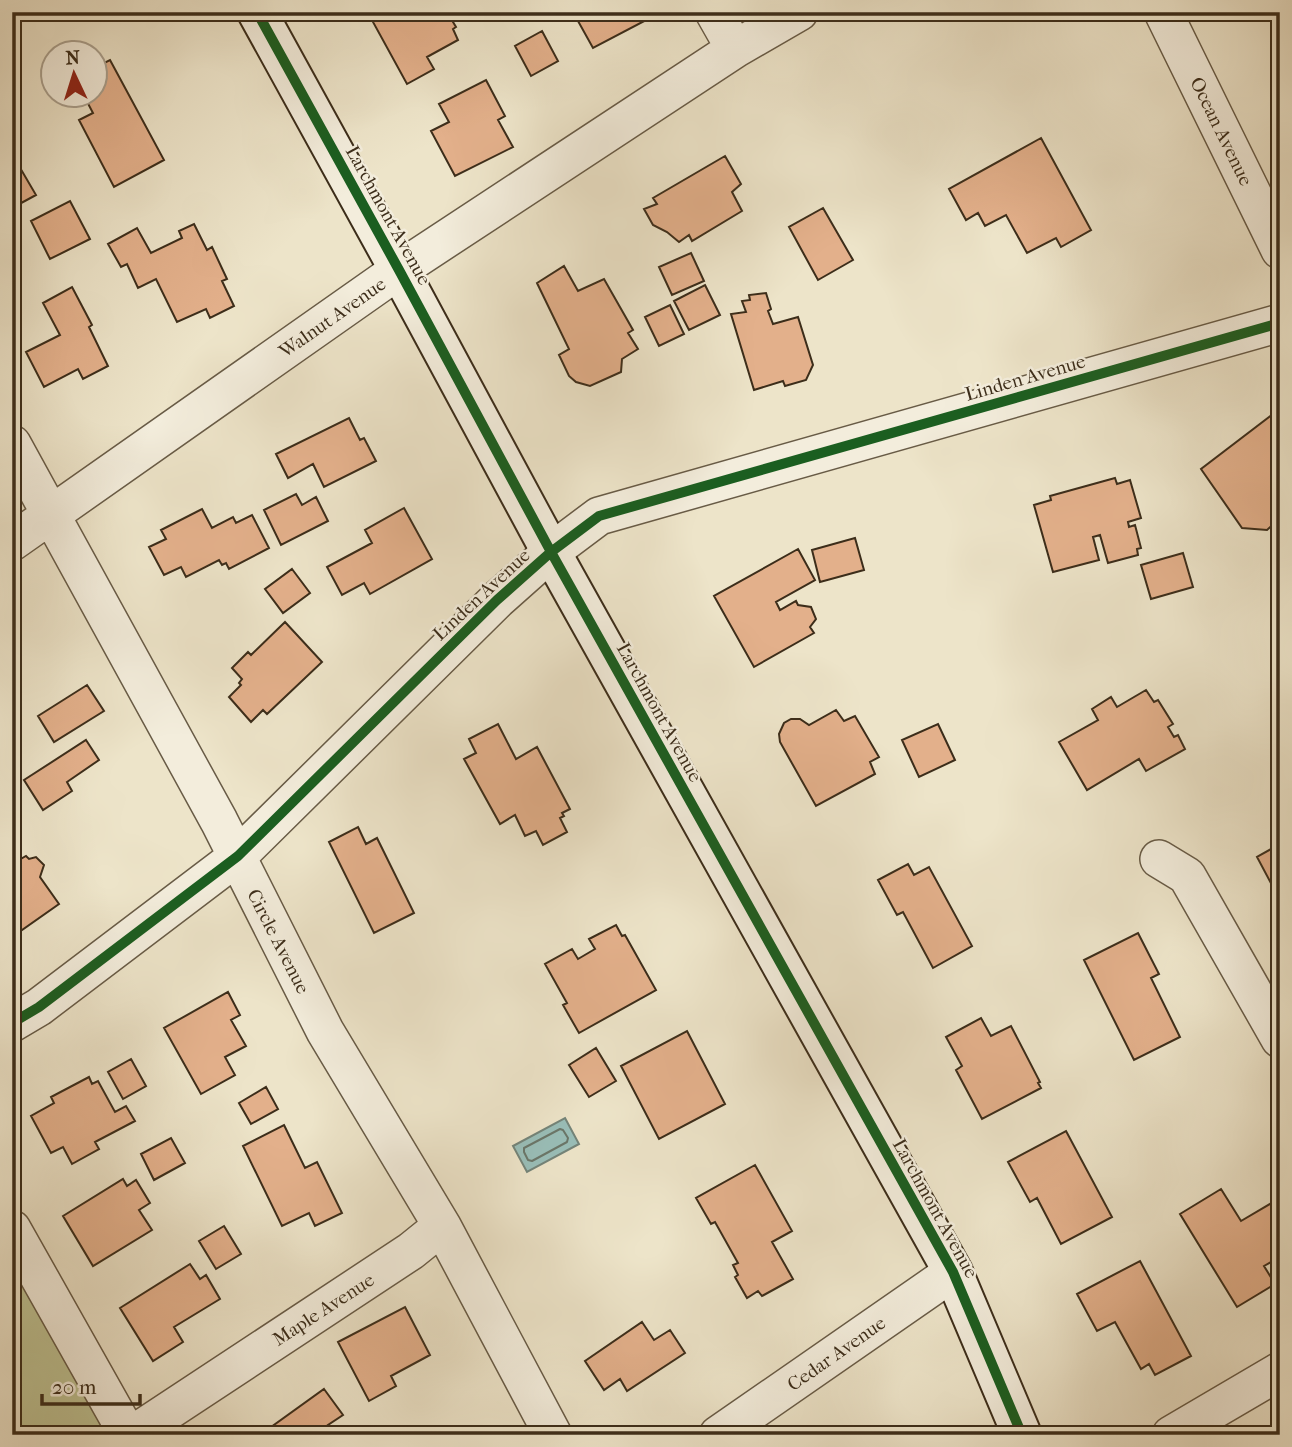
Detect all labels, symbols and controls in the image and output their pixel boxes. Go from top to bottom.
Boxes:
north arrow [38,38,108,108]
text: N [65,47,81,70]
street label: Ocean Avenue [1185,74,1257,189]
street label: Larchmont Avenue [341,142,435,289]
street label: Walnut Avenue [274,273,390,363]
street label: Linden Avenue [963,350,1088,406]
street label: Linden Avenue [429,544,535,645]
street label: Larchmont Avenue [612,639,706,786]
street label: Circle Avenue [242,885,314,997]
street label: Larchmont Avenue [888,1135,982,1282]
street label: Maple Avenue [269,1269,378,1351]
street label: Cedar Avenue [783,1312,890,1396]
scale bar [42,1363,140,1407]
text: 20 m [52,1375,97,1399]

